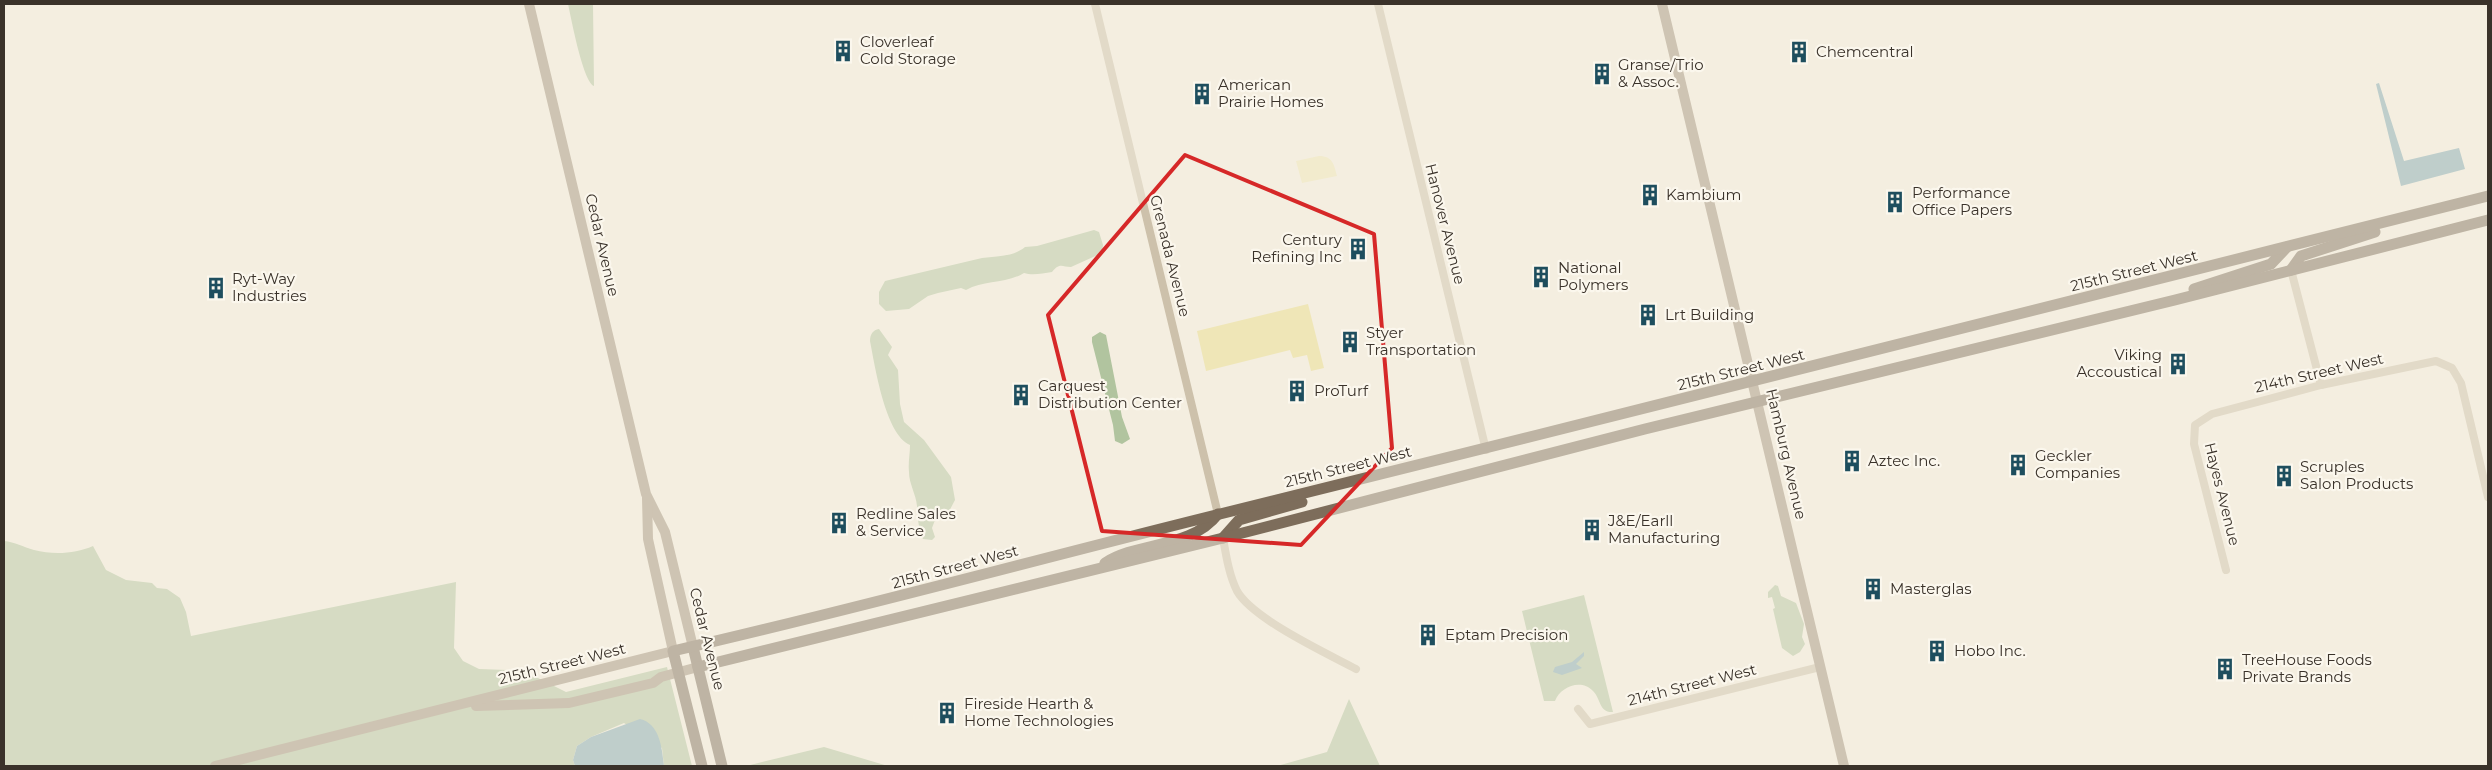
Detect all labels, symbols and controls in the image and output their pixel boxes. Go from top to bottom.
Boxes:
place label: Cloverleaf Cold Storage [860,32,956,68]
building icon: Cloverleaf Cold Storage [830,38,856,64]
building icon: Chemcentral [1786,39,1812,65]
place label: Chemcentral [1816,42,1914,61]
place label: Granse/Trio & Assoc. [1618,55,1704,91]
building icon: Granse/Trio & Assoc. [1589,61,1615,87]
place label: American Prairie Homes [1218,75,1324,111]
building icon: American Prairie Homes [1189,81,1215,107]
street label: Hanover Avenue [1421,161,1470,286]
building icon: Kambium [1637,182,1663,208]
place label: Performance Office Papers [1912,183,2012,219]
place label: Kambium [1666,185,1741,204]
building icon: Performance Office Papers [1882,189,1908,215]
street label: Cedar Avenue [581,192,624,298]
street label: Grenada Avenue [1146,193,1195,319]
place label: Century Refining Inc [1251,230,1343,266]
building icon: Century Refining Inc [1345,236,1371,262]
street label: 215th Street West [2068,246,2199,295]
place label: National Polymers [1558,258,1628,294]
building icon: National Polymers [1528,264,1554,290]
place label: Ryt-Way Industries [232,269,307,305]
building icon: Ryt-Way Industries [203,275,229,301]
building icon: Lrt Building [1635,302,1661,328]
place label: Lrt Building [1665,305,1754,324]
place label: Styer Transportation [1366,323,1476,359]
building icon: Styer Transportation [1337,329,1363,355]
street label: 215th Street West [1675,345,1806,394]
place label: Viking Accoustical [2076,345,2162,381]
street label: 214th Street West [2253,348,2385,397]
building icon: Viking Accoustical [2165,351,2191,377]
place label: Carquest Distribution Center [1038,376,1182,412]
building icon: ProTurf [1284,378,1310,404]
place label: ProTurf [1314,381,1369,400]
building icon: Carquest Distribution Center [1008,382,1034,408]
street label: Hamburg Avenue [1762,387,1811,521]
street label: Hayes Avenue [2200,440,2244,547]
street label: 215th Street West [1282,442,1413,491]
place label: Geckler Companies [2035,446,2120,482]
building icon: Aztec Inc. [1839,448,1865,474]
place label: Aztec Inc. [1868,451,1940,470]
building icon: Geckler Companies [2005,452,2031,478]
place label: Scruples Salon Products [2300,457,2413,493]
building icon: Scruples Salon Products [2271,463,2297,489]
place label: Redline Sales & Service [856,504,956,540]
building icon: Redline Sales & Service [826,510,852,536]
place label: J&E/Earll Manufacturing [1607,511,1720,547]
building icon: J&E/Earll Manufacturing [1579,517,1605,543]
street label: 215th Street West [890,540,1020,593]
building icon: Masterglas [1860,576,1886,602]
place label: Masterglas [1890,579,1972,598]
street label: Cedar Avenue [686,586,729,692]
building icon: Eptam Precision [1415,622,1441,648]
place label: Eptam Precision [1445,625,1568,644]
building icon: Hobo Inc. [1924,638,1950,664]
street label: 215th Street West [496,639,627,688]
place label: Hobo Inc. [1954,641,2026,660]
place label: TreeHouse Foods Private Brands [2242,650,2372,686]
building icon: TreeHouse Foods Private Brands [2212,656,2238,682]
street label: 214th Street West [1626,659,1758,710]
place label: Fireside Hearth & Home Technologies [964,694,1114,730]
building icon: Fireside Hearth & Home Technologies [934,700,960,726]

